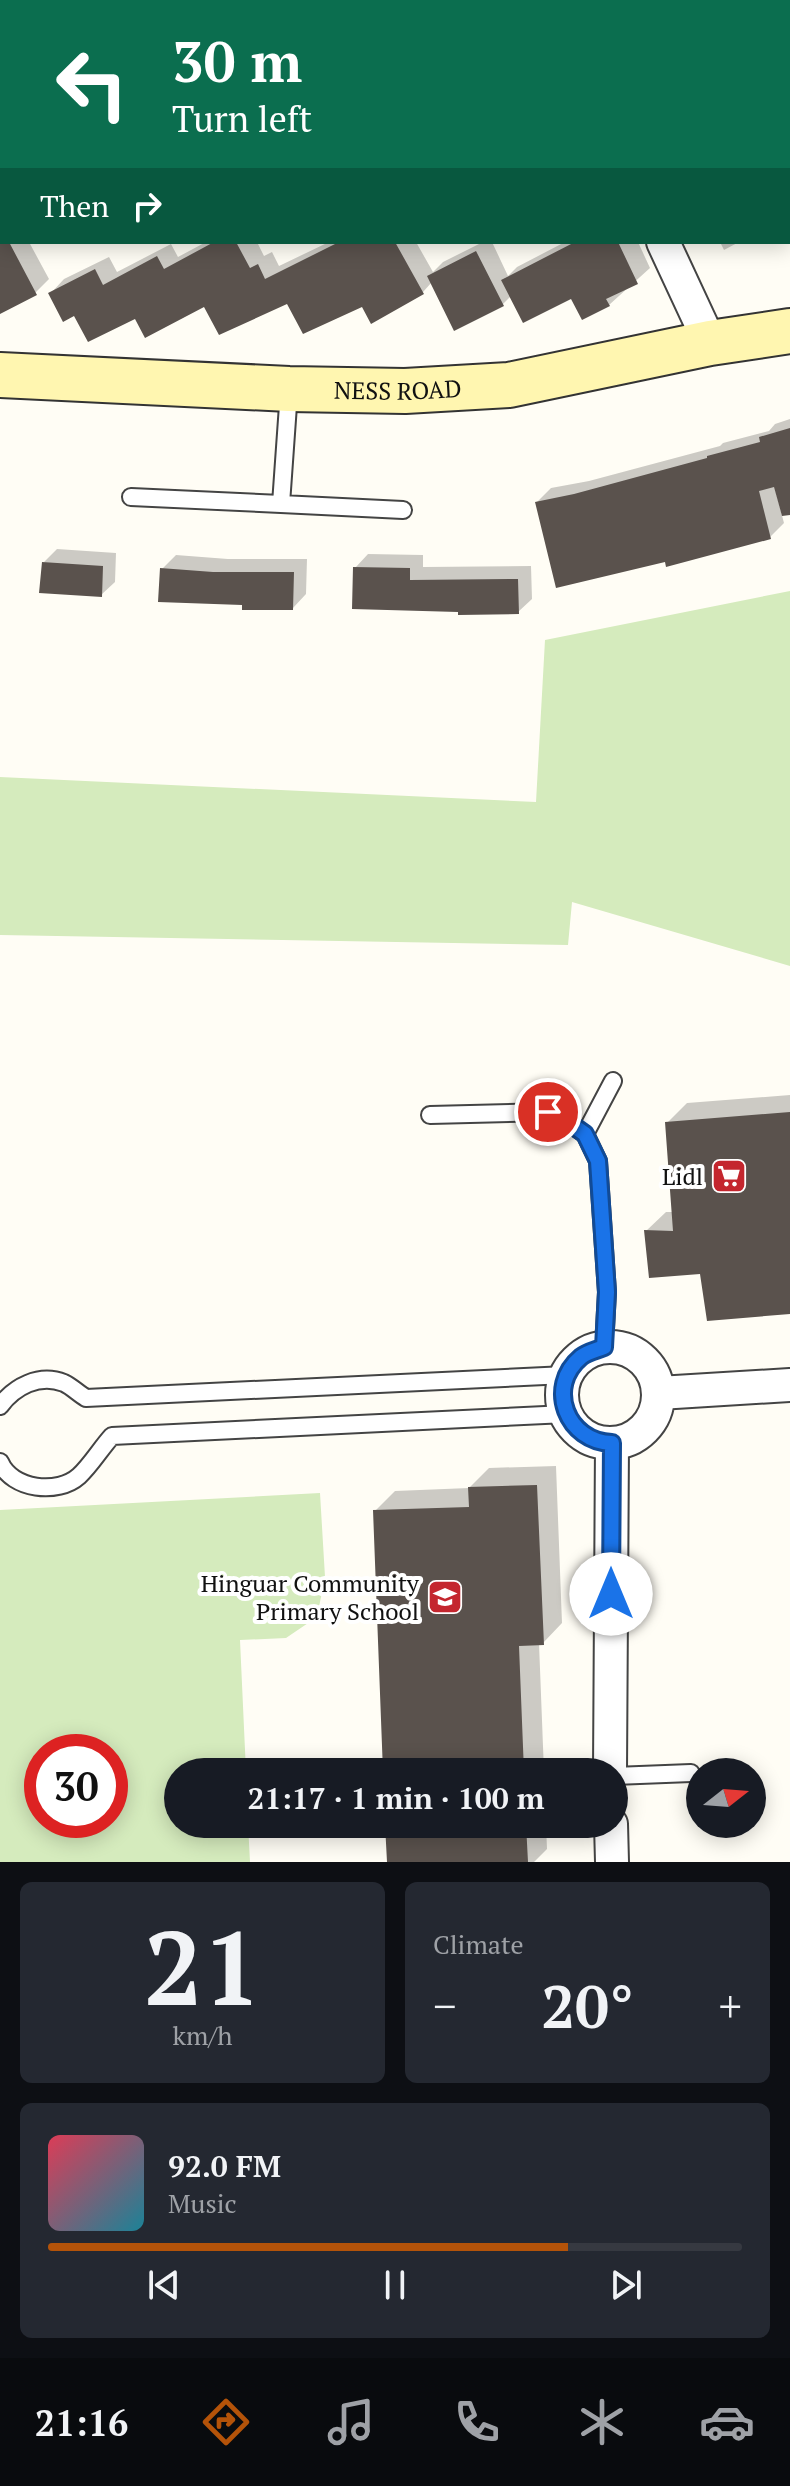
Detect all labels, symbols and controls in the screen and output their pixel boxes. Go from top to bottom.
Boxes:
text: 30 m [172,24,302,98]
icon: left [40,32,144,136]
text: Turn left [172,95,312,142]
icon: right [125,184,169,228]
text: Then [40,186,109,226]
street label: NESS ROAD [334,372,462,407]
pin [514,1078,582,1146]
icon: arrive [526,1090,570,1134]
supermarket icon: Lidl [710,1157,748,1195]
place label: Lidl [662,1160,703,1192]
position arrow [569,1552,653,1636]
place label: Hinguar Community Primary School [201,1567,420,1627]
school or university icon: Hinguar Community Primary School [426,1578,464,1616]
speed limit sign: 30 [24,1734,128,1838]
north arrow [686,1758,766,1838]
map controls [686,1758,766,1838]
text: 21:17 · 1 min · 100 m [248,1778,544,1818]
text: 21 [144,1897,261,2035]
text: Climate [433,1927,524,1961]
text: 20° [541,1966,634,2045]
text: − [433,1976,456,2035]
text: + [719,1976,742,2035]
text: km/h [172,2018,233,2052]
text: 92.0 FM [168,2146,281,2186]
text: Music [168,2186,237,2220]
icon: previous [142,2263,186,2307]
icon: pause [373,2263,417,2307]
icon: next [604,2263,648,2307]
icon: directions [198,2394,254,2450]
icon: music [323,2394,379,2450]
icon: phone [449,2394,505,2450]
icon: climate [574,2394,630,2450]
icon: car [699,2394,755,2450]
text: 21:16 [35,2399,128,2446]

